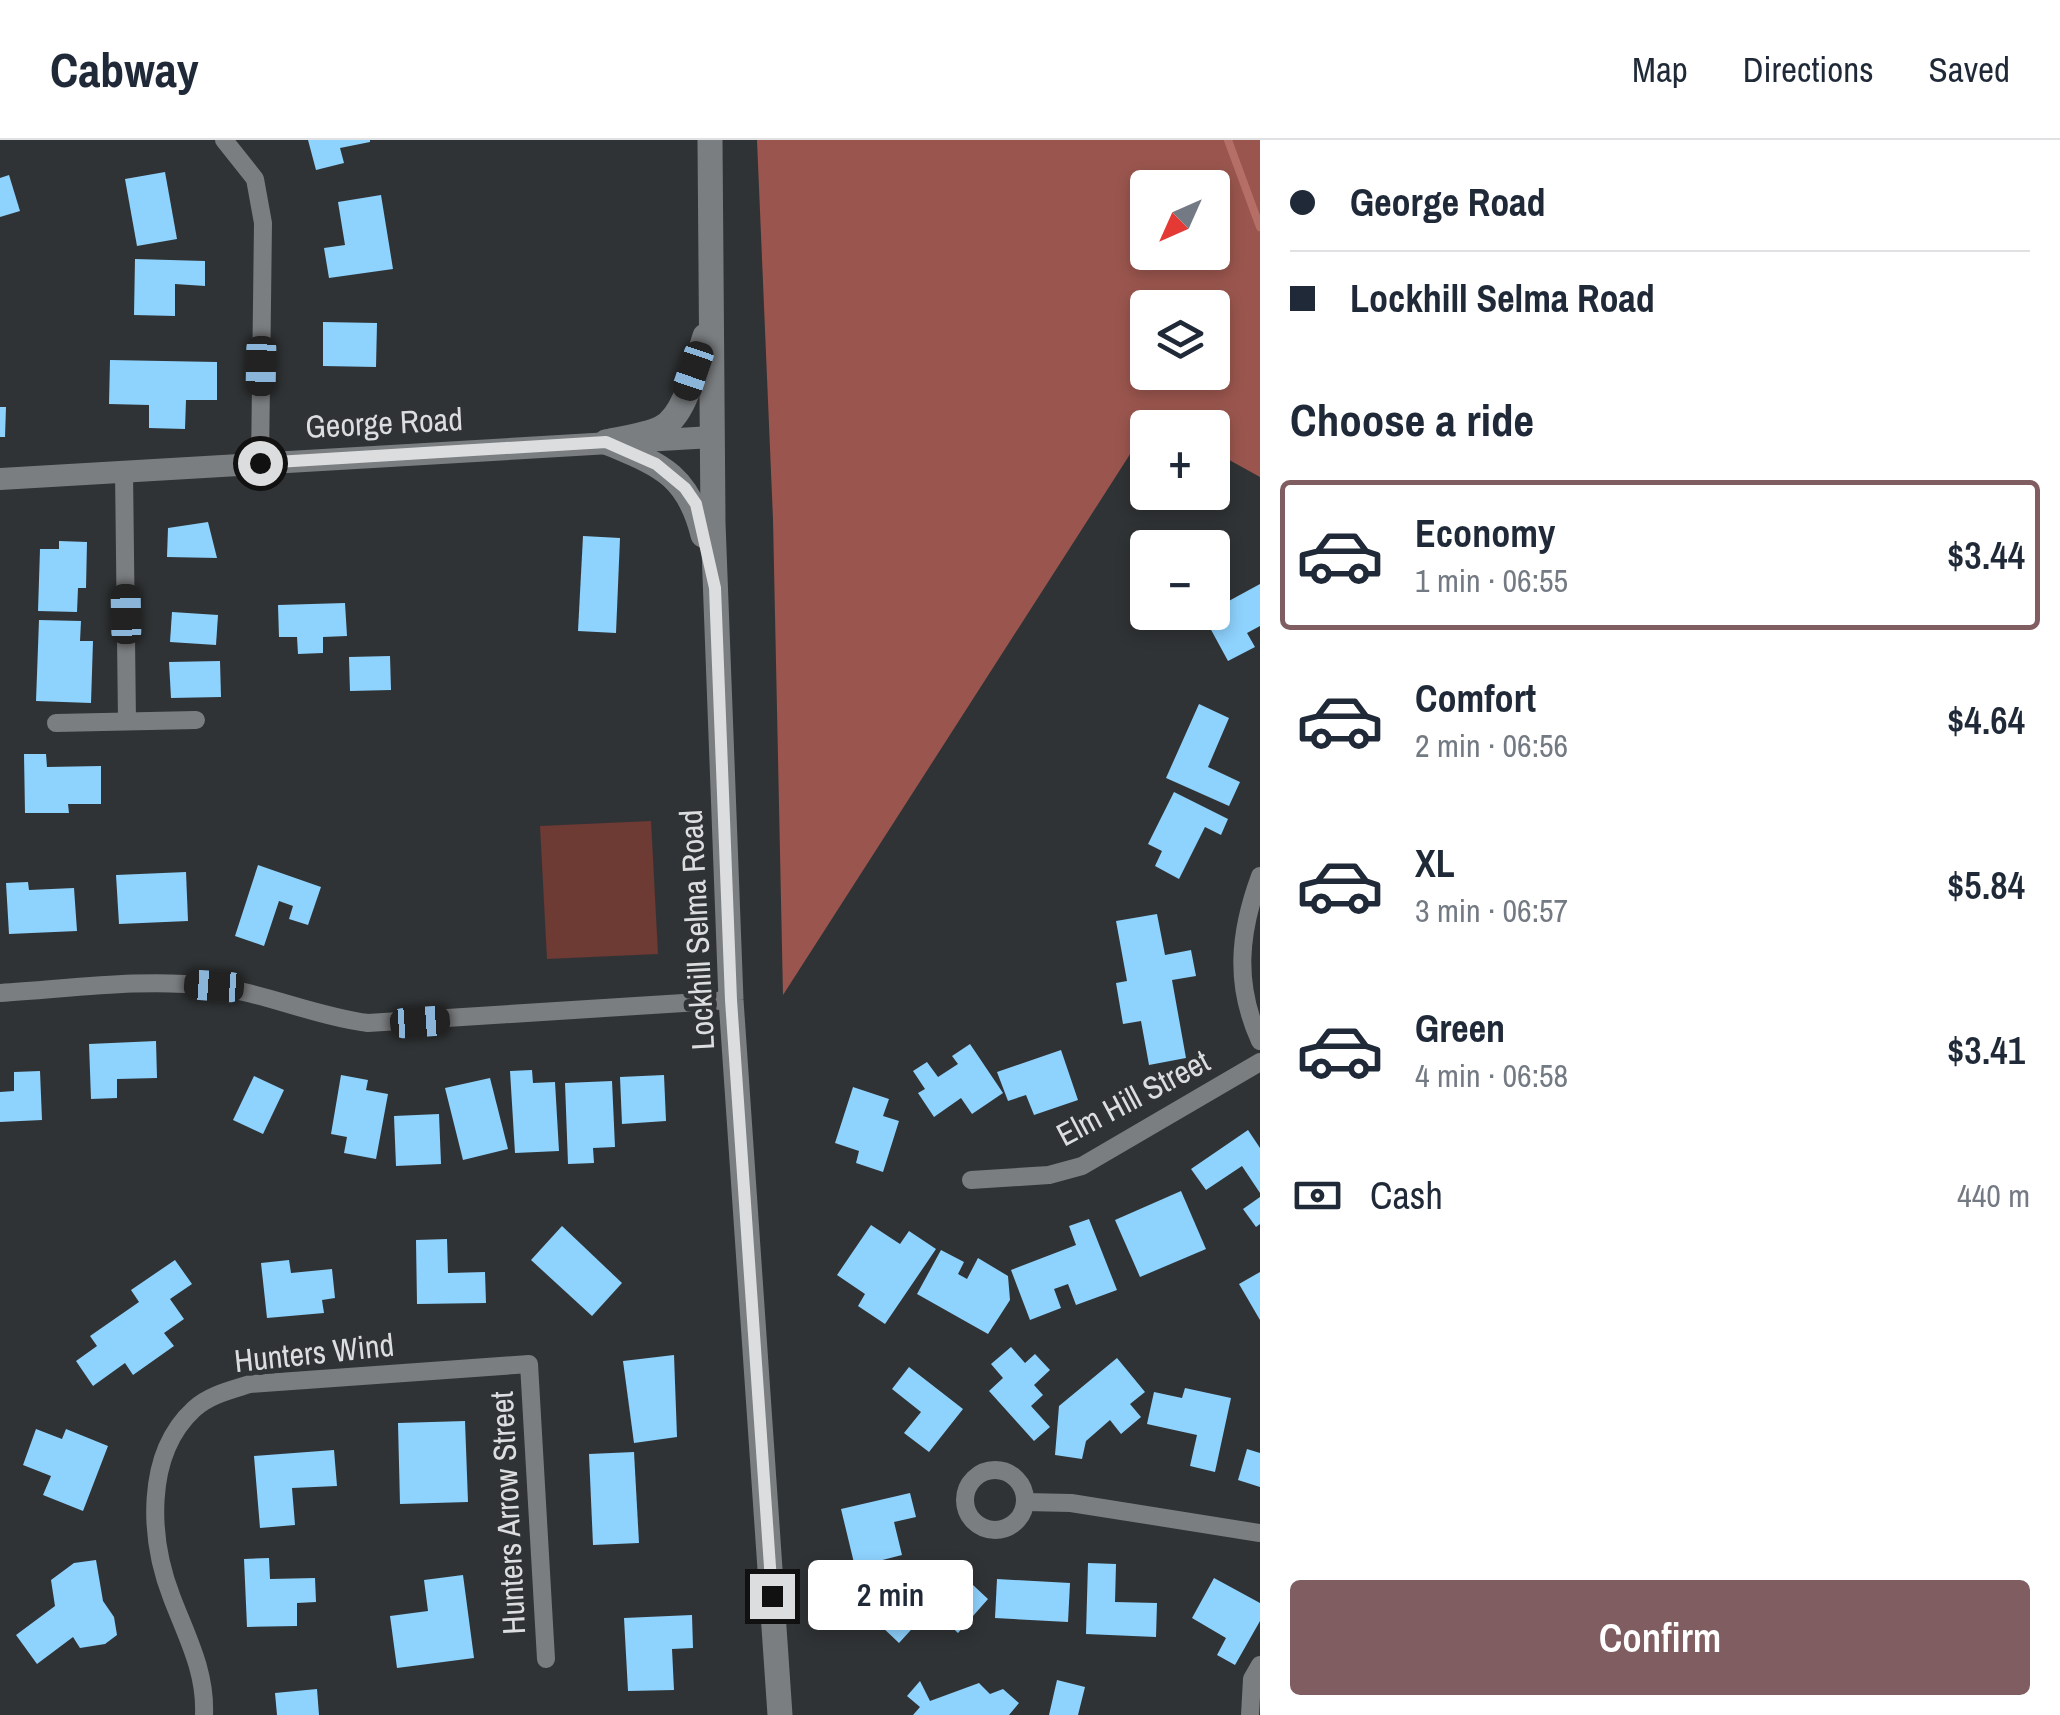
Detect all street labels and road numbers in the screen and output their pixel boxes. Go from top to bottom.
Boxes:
street label: George Road [304,397,464,448]
street label: Lockhill Selma Road [669,809,724,1051]
street label: Elm Hill Street [1049,1039,1217,1156]
street label: Hunters Wind [232,1323,396,1382]
street label: Hunters Arrow Street [480,1390,535,1636]

